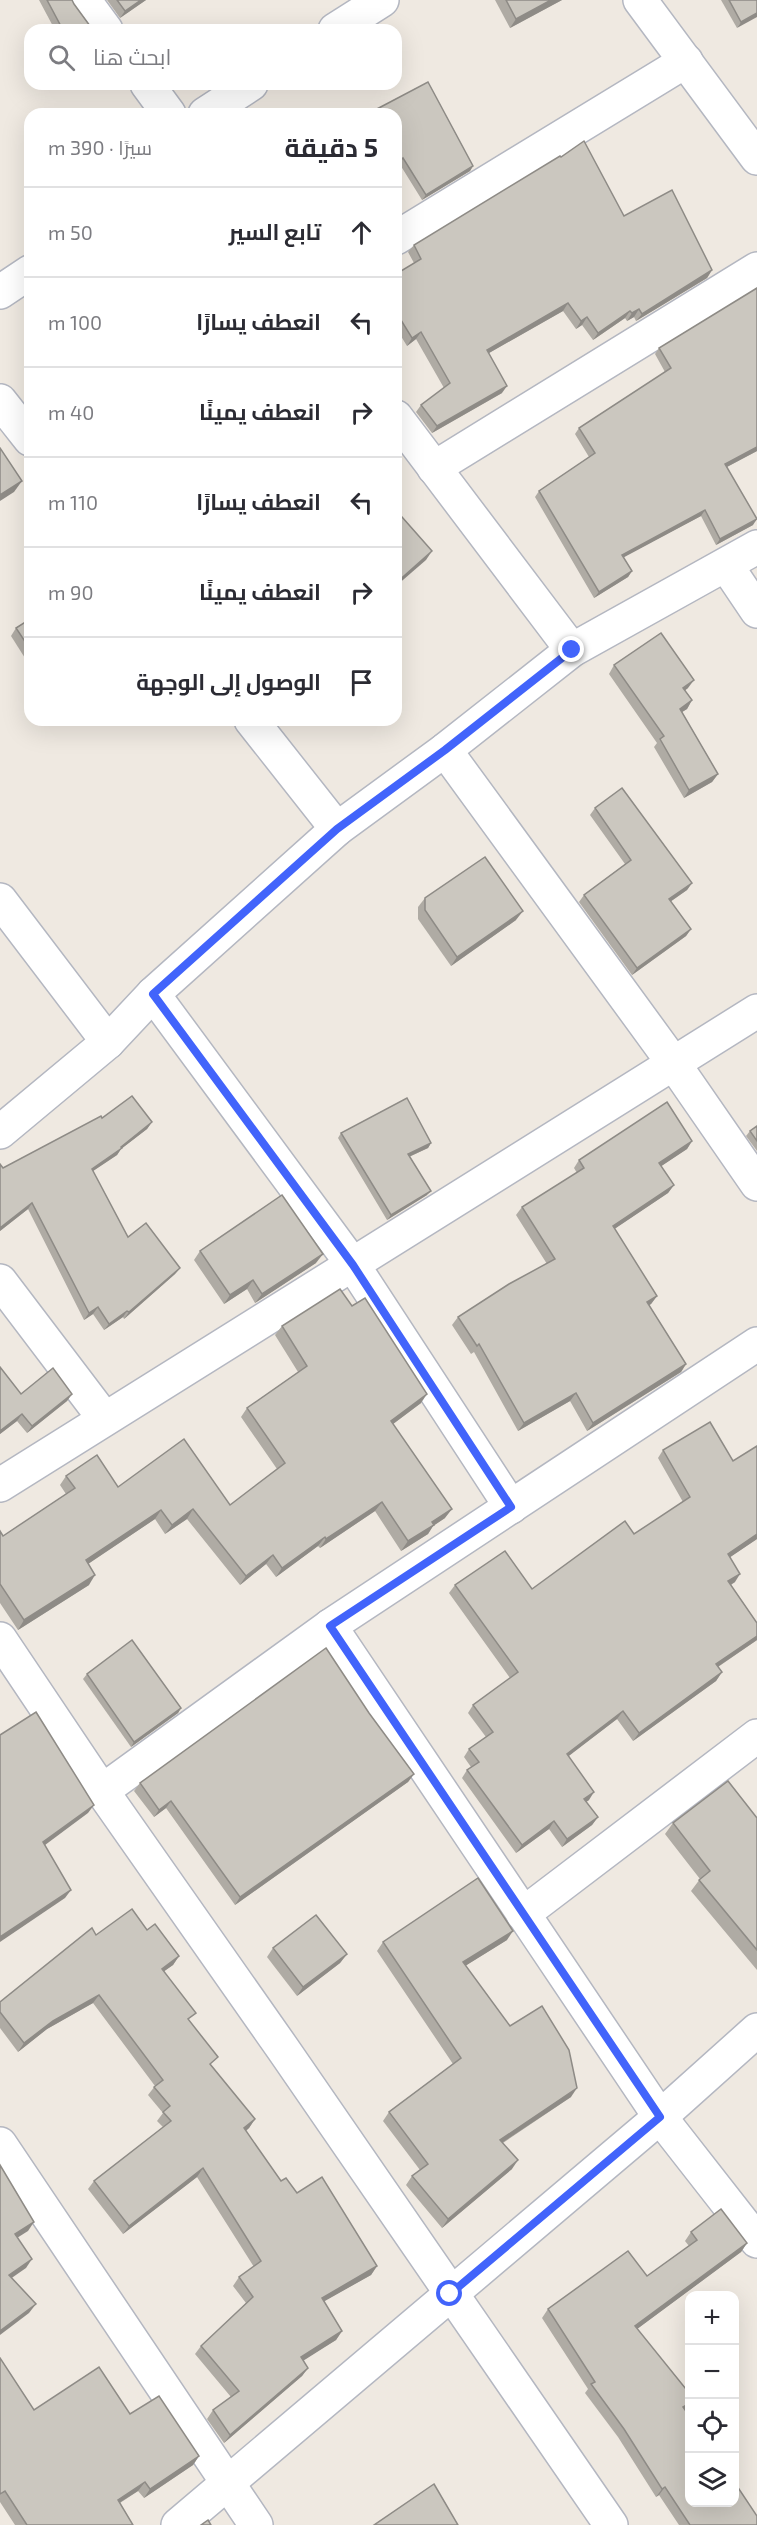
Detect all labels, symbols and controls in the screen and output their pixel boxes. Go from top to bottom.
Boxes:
search box [24,24,402,90]
icon: search [45,41,78,74]
text: ابحث هنا [93,43,171,69]
text: 5 دقيقة [285,131,378,162]
text: سيرًا · 390 m [48,135,152,159]
icon: ahead [345,216,378,249]
text: تابع السير [229,218,321,244]
text: 50 m [48,220,93,244]
icon: left [345,306,378,339]
text: انعطف يسارًا [196,308,321,334]
text: 100 m [48,310,102,334]
icon: right [345,396,378,429]
text: انعطف يمينًا [199,398,321,424]
text: 40 m [48,400,94,424]
icon: left [345,486,378,519]
text: انعطف يسارًا [196,488,321,514]
text: 110 m [48,490,98,514]
icon: right [345,576,378,609]
text: انعطف يمينًا [199,578,321,604]
text: 90 m [48,580,94,604]
route end [558,636,584,662]
icon: arrive [345,666,378,699]
text: الوصول إلى الوجهة [136,668,321,694]
route start [436,2280,462,2306]
map controls [685,2291,739,2507]
button: + [685,2291,739,2345]
button: − [685,2345,739,2399]
button: locate [685,2399,739,2453]
button: layers [685,2453,739,2507]

